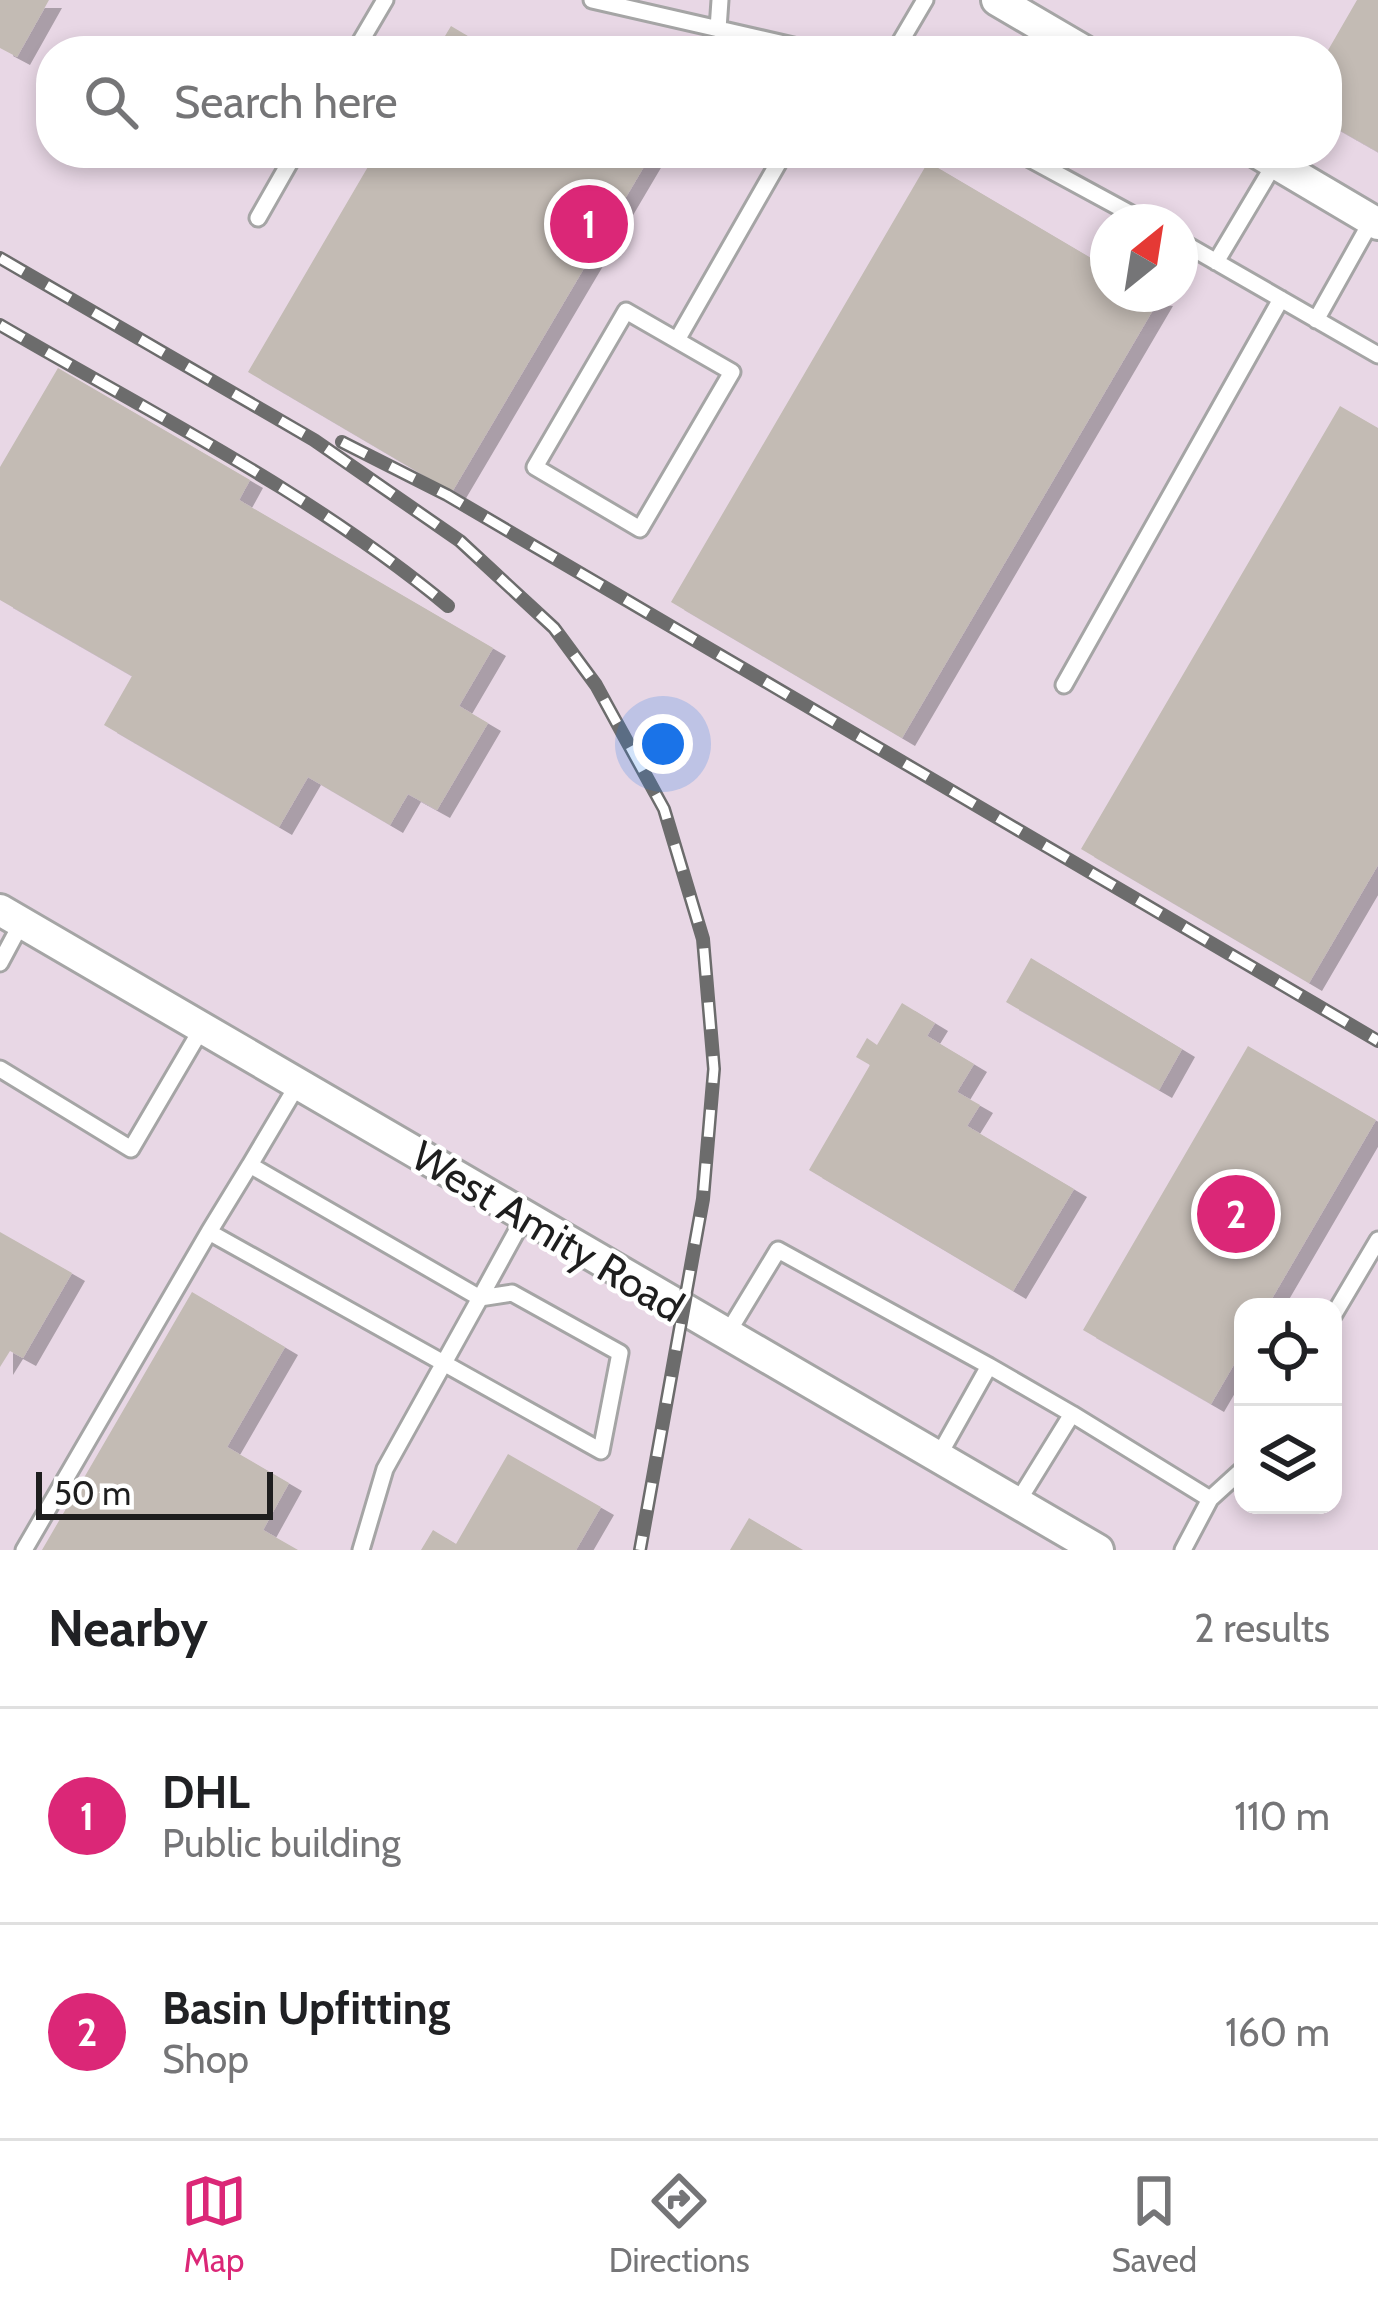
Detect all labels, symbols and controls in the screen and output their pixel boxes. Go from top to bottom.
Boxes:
search box [36,36,1342,168]
icon: search [78,69,144,135]
text: Search here [174,75,398,129]
pin: 1 [550,179,628,269]
north arrow [1090,204,1198,312]
your location [633,714,693,774]
street label: West Amity Road [403,1129,693,1333]
pin: 2 [1197,1169,1275,1259]
map controls [1234,1298,1342,1514]
button: locate [1234,1298,1342,1406]
button: layers [1234,1406,1342,1514]
scale bar [36,1466,273,1519]
text: 50 m [54,1473,131,1513]
text: Nearby [48,1597,208,1659]
text: 2 results [1194,1604,1330,1652]
text: DHL [162,1765,250,1819]
text: 1 [80,1792,94,1840]
text: 110 m [1234,1792,1330,1840]
text: Public building [162,1819,401,1867]
text: Basin Upfitting [162,1981,450,2035]
text: 2 [77,2008,97,2056]
text: 160 m [1225,2008,1330,2056]
text: Shop [162,2035,249,2083]
tab: Map [181,2168,247,2280]
tab: Directions [609,2168,750,2280]
tab: Saved [1111,2168,1197,2280]

